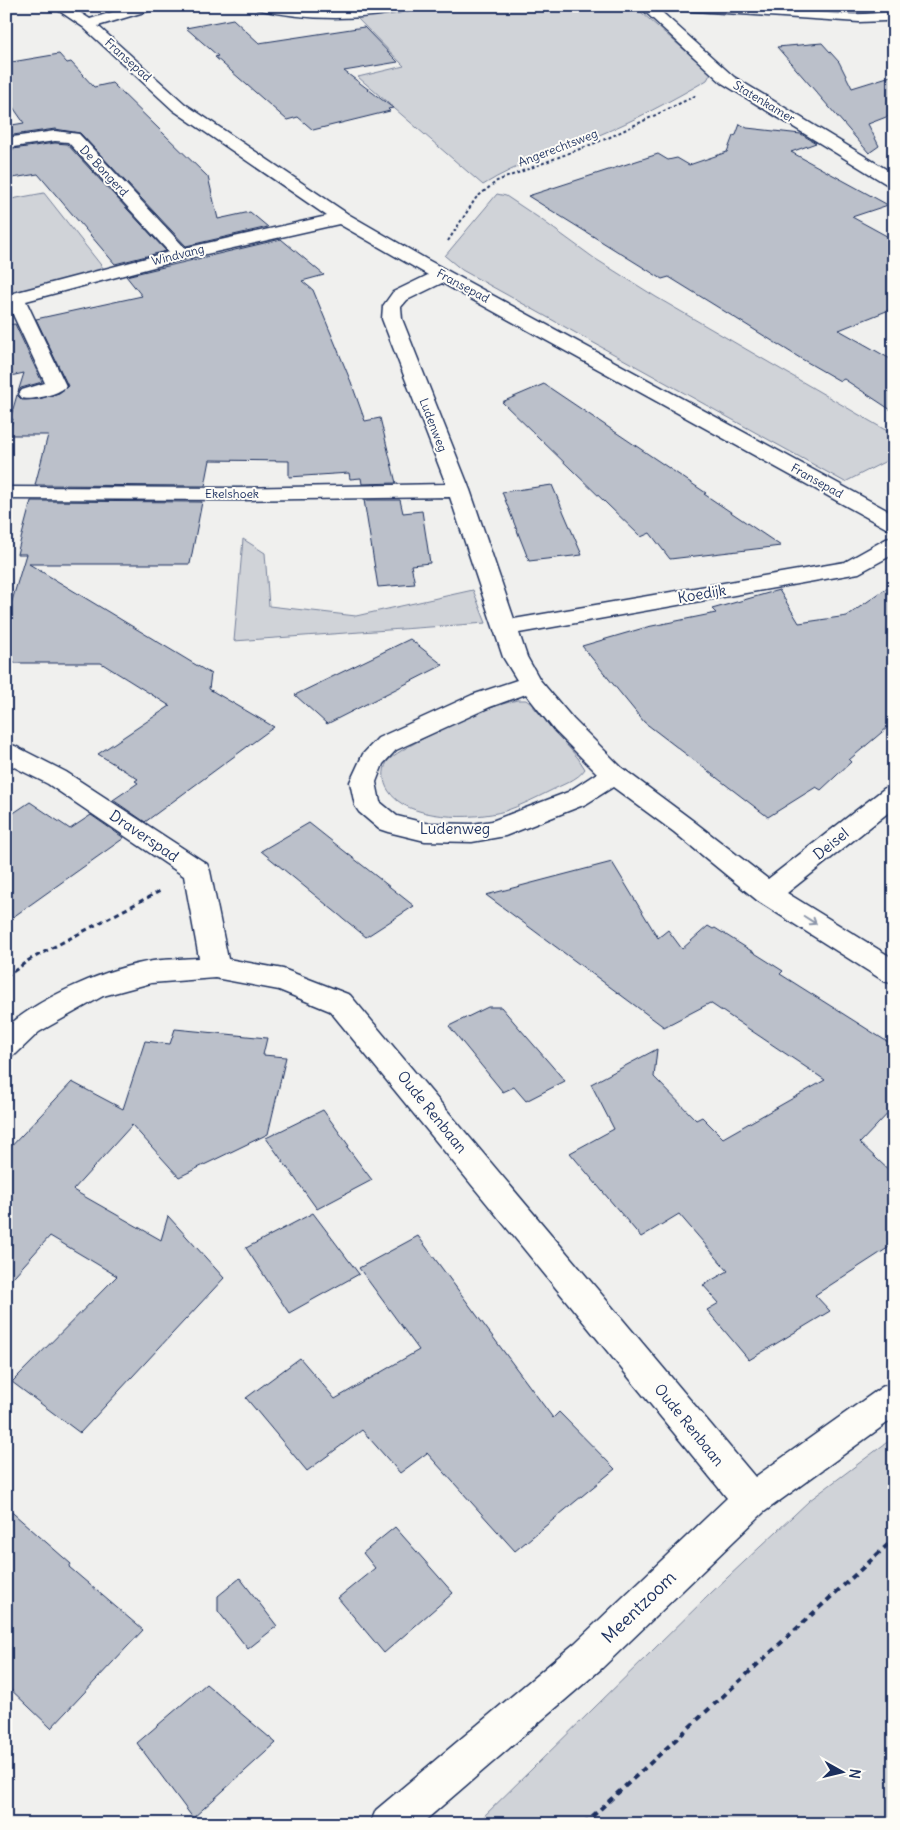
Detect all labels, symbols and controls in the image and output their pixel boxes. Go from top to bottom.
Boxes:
street label: Fransepad [102,35,155,84]
street label: Statenkamer [731,77,798,126]
street label: Angerechtsweg [516,126,600,170]
street label: De Bongerd [77,142,132,199]
street label: Windvang [150,241,206,268]
street label: Fransepad [434,265,492,306]
street label: Ludenweg [416,396,451,454]
street label: Fransepad [788,460,846,501]
street label: Ekelshoek [205,486,259,501]
street label: Koedijk [676,580,728,607]
street label: Draverspad [106,806,183,866]
street label: Ludenweg [420,819,490,838]
street label: Deisel [809,824,852,864]
one-way arrow [802,915,816,925]
street label: Oude Renbaan [393,1067,472,1157]
street label: Oude Renbaan [650,1380,729,1470]
street label: Meentzoom [597,1565,681,1648]
north arrow [818,1748,868,1798]
text: N [845,1768,864,1780]

